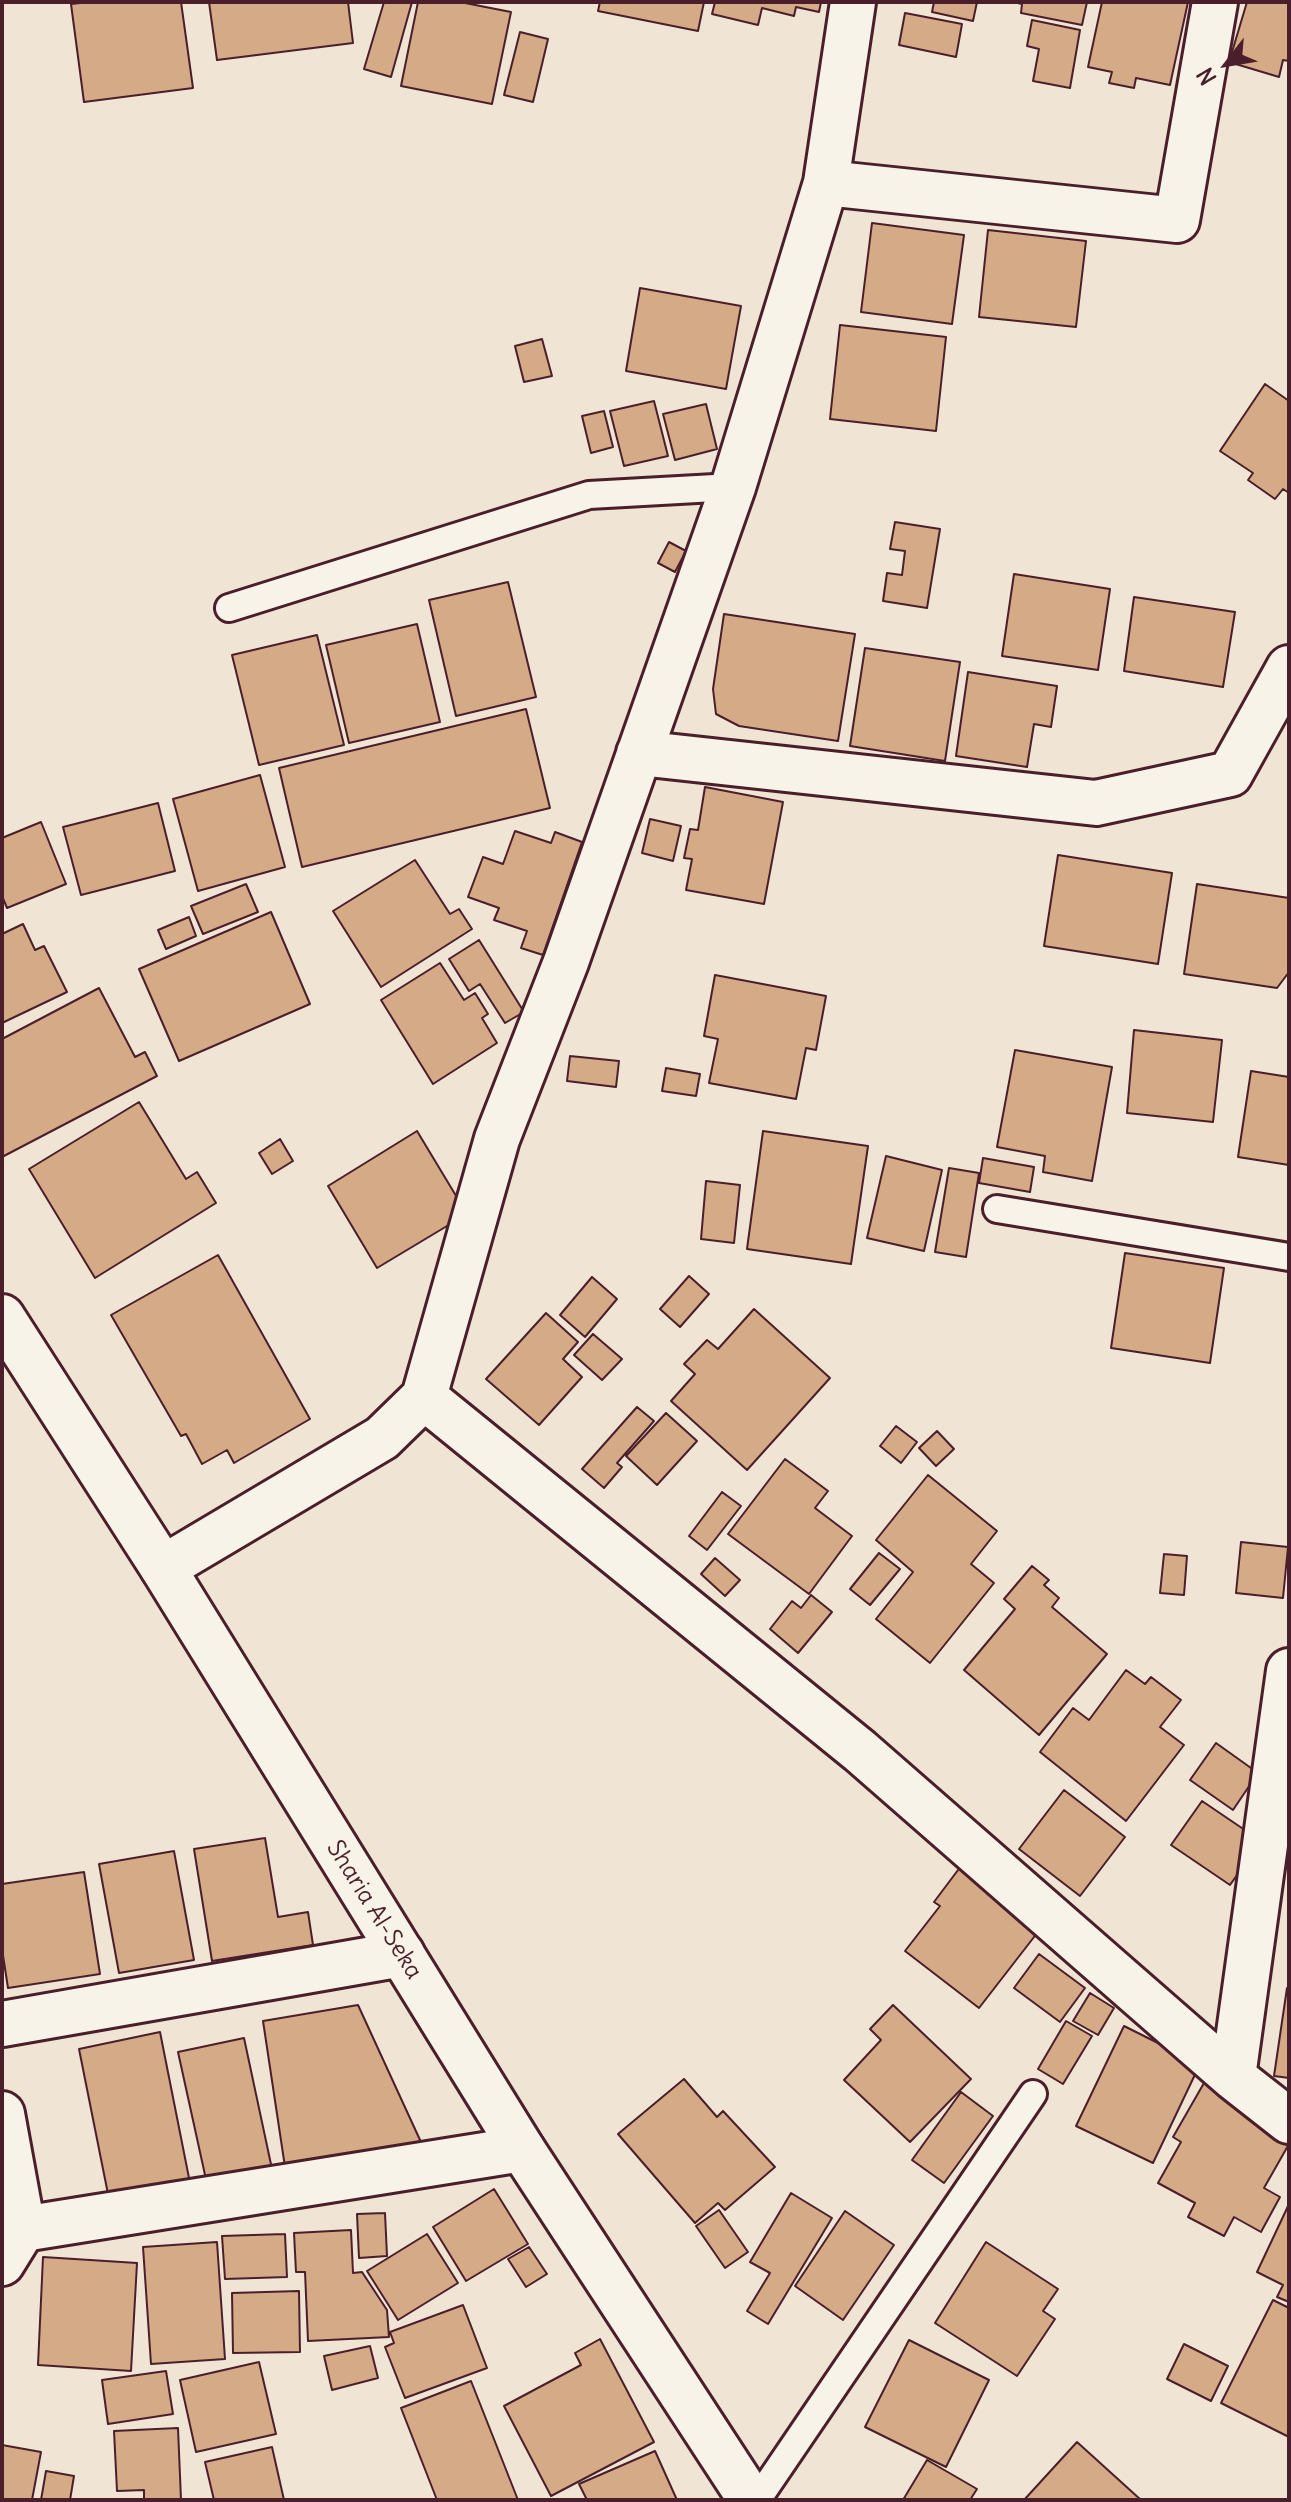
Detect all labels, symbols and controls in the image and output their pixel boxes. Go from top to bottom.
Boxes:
north arrow [1187,24,1267,104]
text: N [1191,63,1222,90]
street label: Sharia Al-Seka [320,1835,428,1985]

